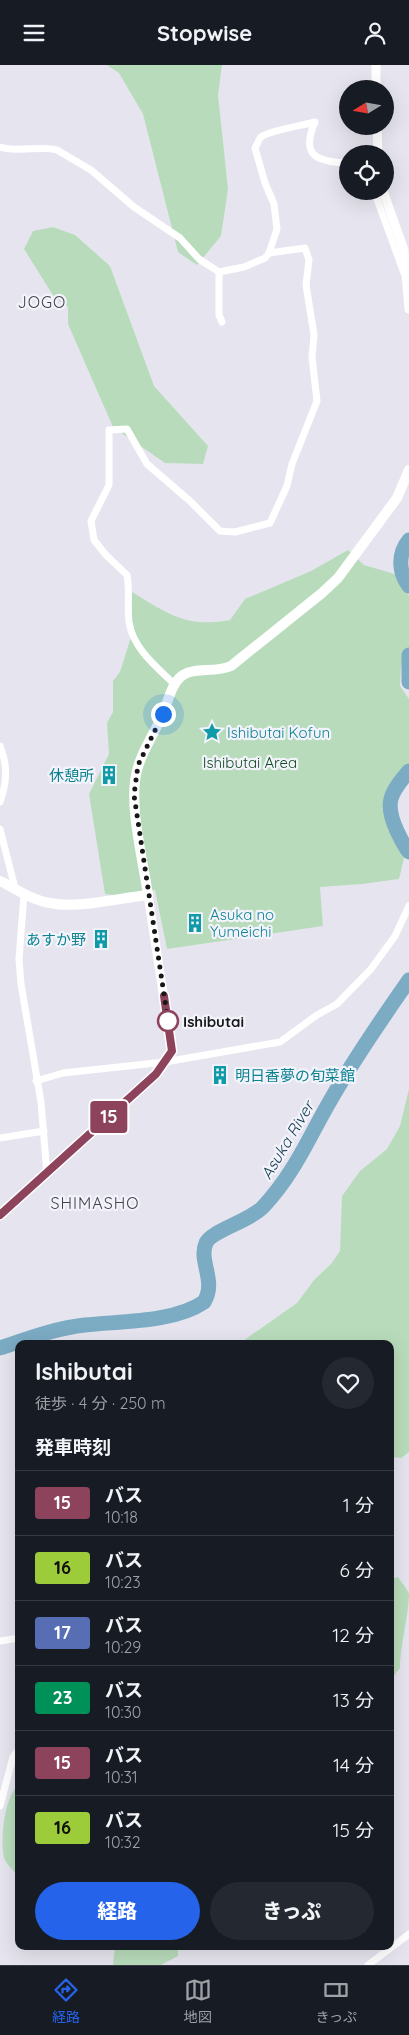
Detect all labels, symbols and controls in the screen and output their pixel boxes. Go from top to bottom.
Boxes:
icon: menu [20,19,48,47]
text: Stopwise [157,19,252,47]
icon: person [361,19,389,47]
north arrow [339,80,394,135]
map controls [339,80,394,200]
button: locate [339,145,394,200]
district label: JOGO [18,292,66,312]
your location [151,702,176,727]
place icon: Ishibutai Kofun [201,721,223,743]
place label: Ishibutai Kofun [227,723,330,742]
park label: Ishibutai Area [203,753,297,772]
building icon: 休憩所 [98,764,120,786]
place label: 休憩所 [49,766,94,785]
place label: Asuka no Yumeichi [210,905,274,941]
building icon: Asuka no Yumeichi [184,912,206,934]
building icon: あすか野 [90,928,112,950]
place label: あすか野 [26,930,86,949]
marker: Ishibutai [157,1010,179,1032]
place label: Ishibutai [183,1012,244,1031]
building icon: 明日香夢の旬菜館 [209,1064,231,1086]
place label: 明日香夢の旬菜館 [235,1066,355,1085]
water label: Asuka River [256,1096,319,1183]
line badge: 15 [86,1101,132,1133]
text: 15 [100,1105,118,1128]
district label: SHIMASHO [51,1193,139,1213]
text: Ishibutai [35,1356,133,1386]
button: heart [322,1357,374,1409]
text: 徒歩 · 4 分 · 250 m [35,1393,166,1413]
text: 発車時刻 [35,1435,111,1459]
text: バス [105,1483,143,1507]
text: 15 [54,1491,71,1514]
text: 1 分 [343,1493,374,1517]
text: 10:18 [105,1507,138,1527]
text: バス [105,1548,143,1572]
text: 16 [54,1556,71,1579]
text: 6 分 [340,1558,374,1582]
text: 10:23 [105,1572,141,1592]
text: バス [105,1613,143,1637]
text: 17 [54,1621,71,1644]
text: 12 分 [332,1623,374,1647]
text: 10:29 [105,1637,141,1657]
text: バス [105,1678,143,1702]
text: 23 [53,1686,72,1709]
text: 13 分 [333,1688,374,1712]
text: 10:30 [105,1702,141,1722]
text: バス [105,1743,143,1767]
text: 15 [54,1751,71,1774]
text: 14 分 [333,1753,374,1777]
text: 10:31 [105,1767,138,1787]
text: バス [105,1808,143,1832]
text: 16 [54,1816,71,1839]
text: 15 分 [332,1818,374,1842]
text: 10:32 [105,1832,141,1852]
button: 経路 [35,1882,200,1940]
button: きっぷ [210,1882,374,1940]
tab: 経路 [52,1976,80,2026]
tab: 地図 [184,1976,212,2026]
tab: きっぷ [316,1976,357,2026]

